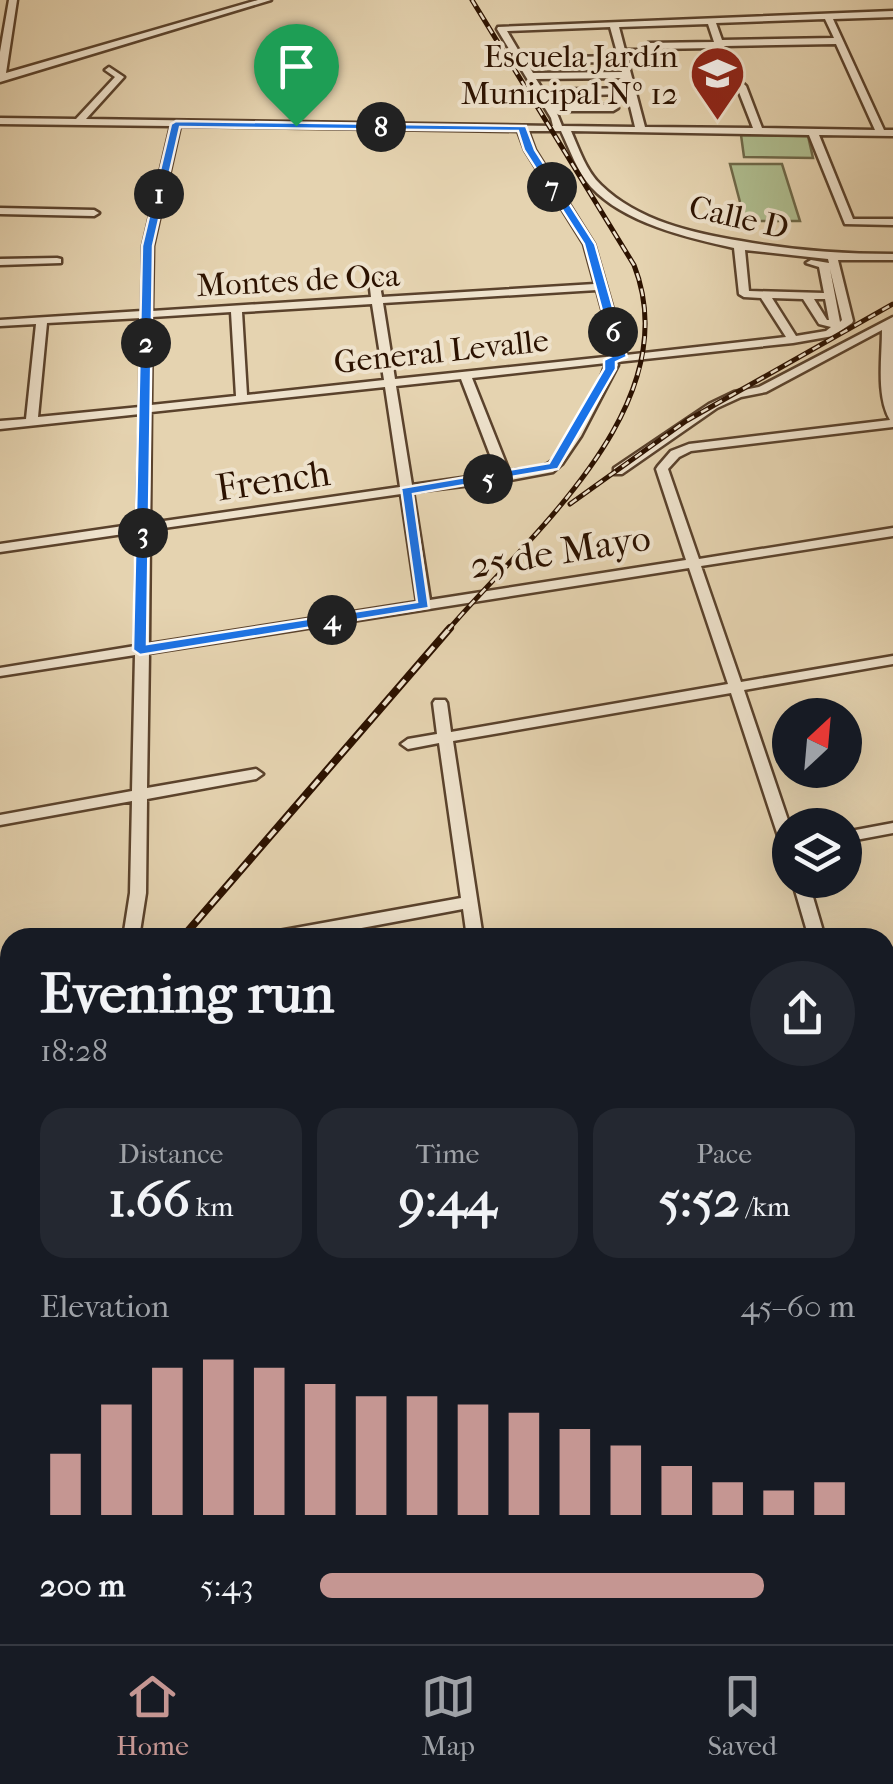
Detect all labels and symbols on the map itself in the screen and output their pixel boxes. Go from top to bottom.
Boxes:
pin [254,24,339,127]
place label: Escuela Jardín Municipal Nº 12 [461,38,678,112]
school or university icon: Escuela Jardín Municipal Nº 12 [687,44,747,123]
pin: 8 [356,102,406,152]
pin: 7 [527,162,577,212]
pin: 1 [134,169,184,219]
street label: Calle D [686,188,792,247]
street label: Montes de Oca [195,257,402,304]
pin: 6 [588,307,638,357]
pin: 2 [121,318,171,368]
street label: General Levalle [332,322,550,381]
street label: French [213,450,333,511]
pin: 5 [463,454,513,504]
pin: 3 [118,508,168,558]
street label: 25 de Mayo [467,515,654,588]
pin: 4 [307,595,357,645]
north arrow [772,698,862,788]

